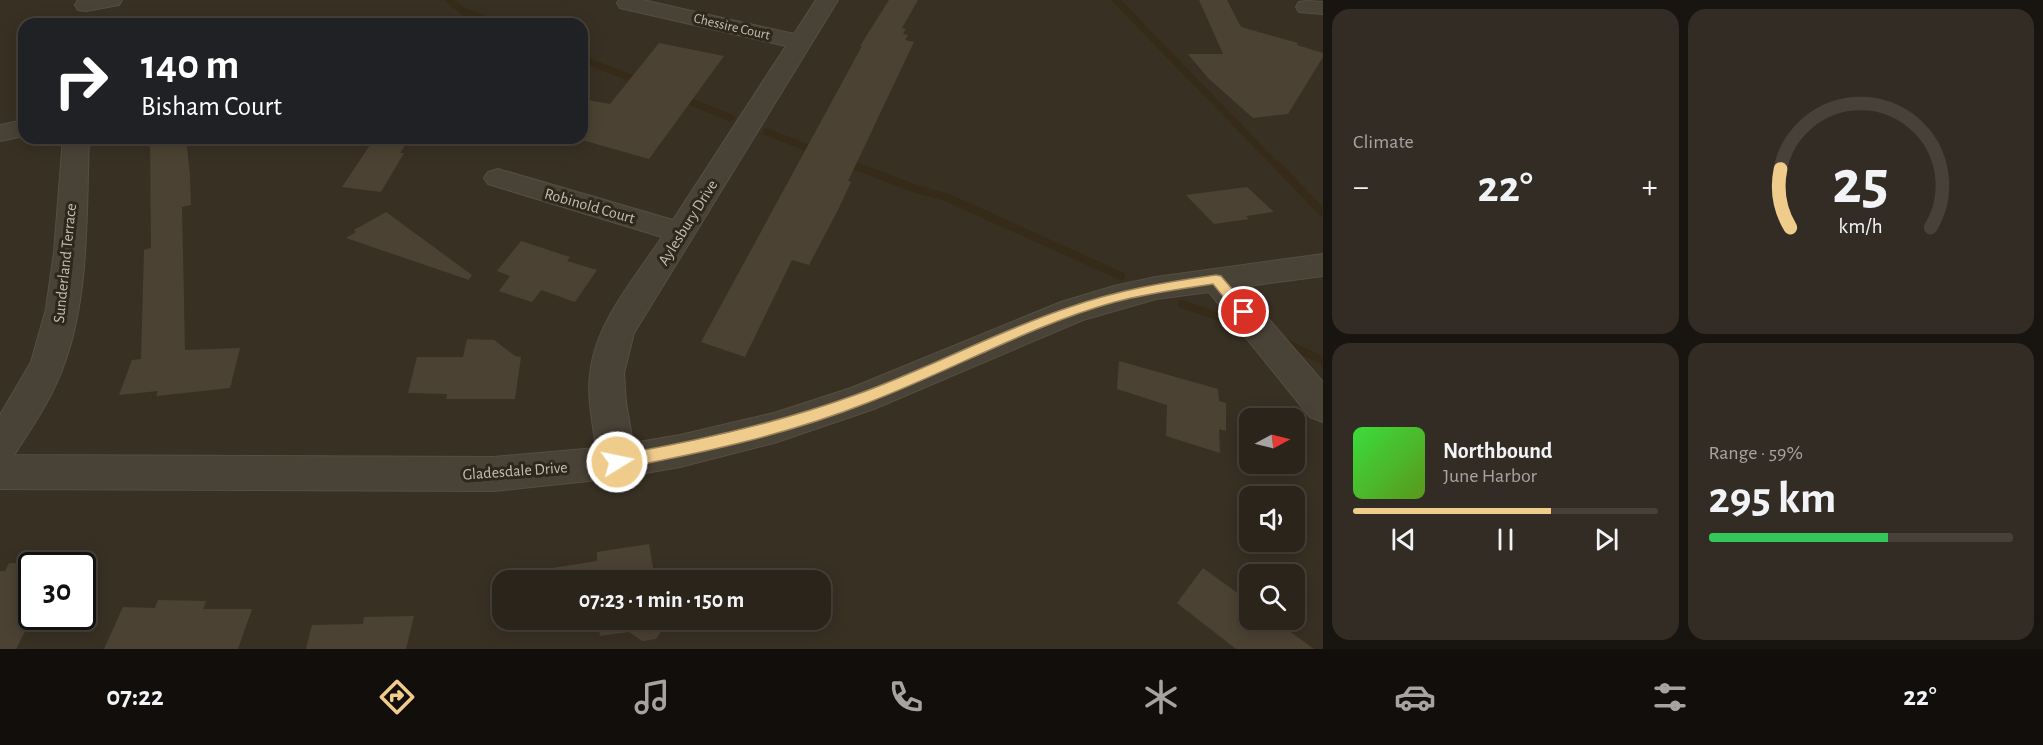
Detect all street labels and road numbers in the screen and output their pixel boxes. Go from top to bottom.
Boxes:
street label: Chessire Court [692,11,772,43]
street label: Aylesbury Drive [655,177,721,269]
street label: Robinold Court [543,185,637,227]
street label: Sunderland Terrace [51,202,79,324]
street label: Gladesdale Drive [462,459,568,483]

